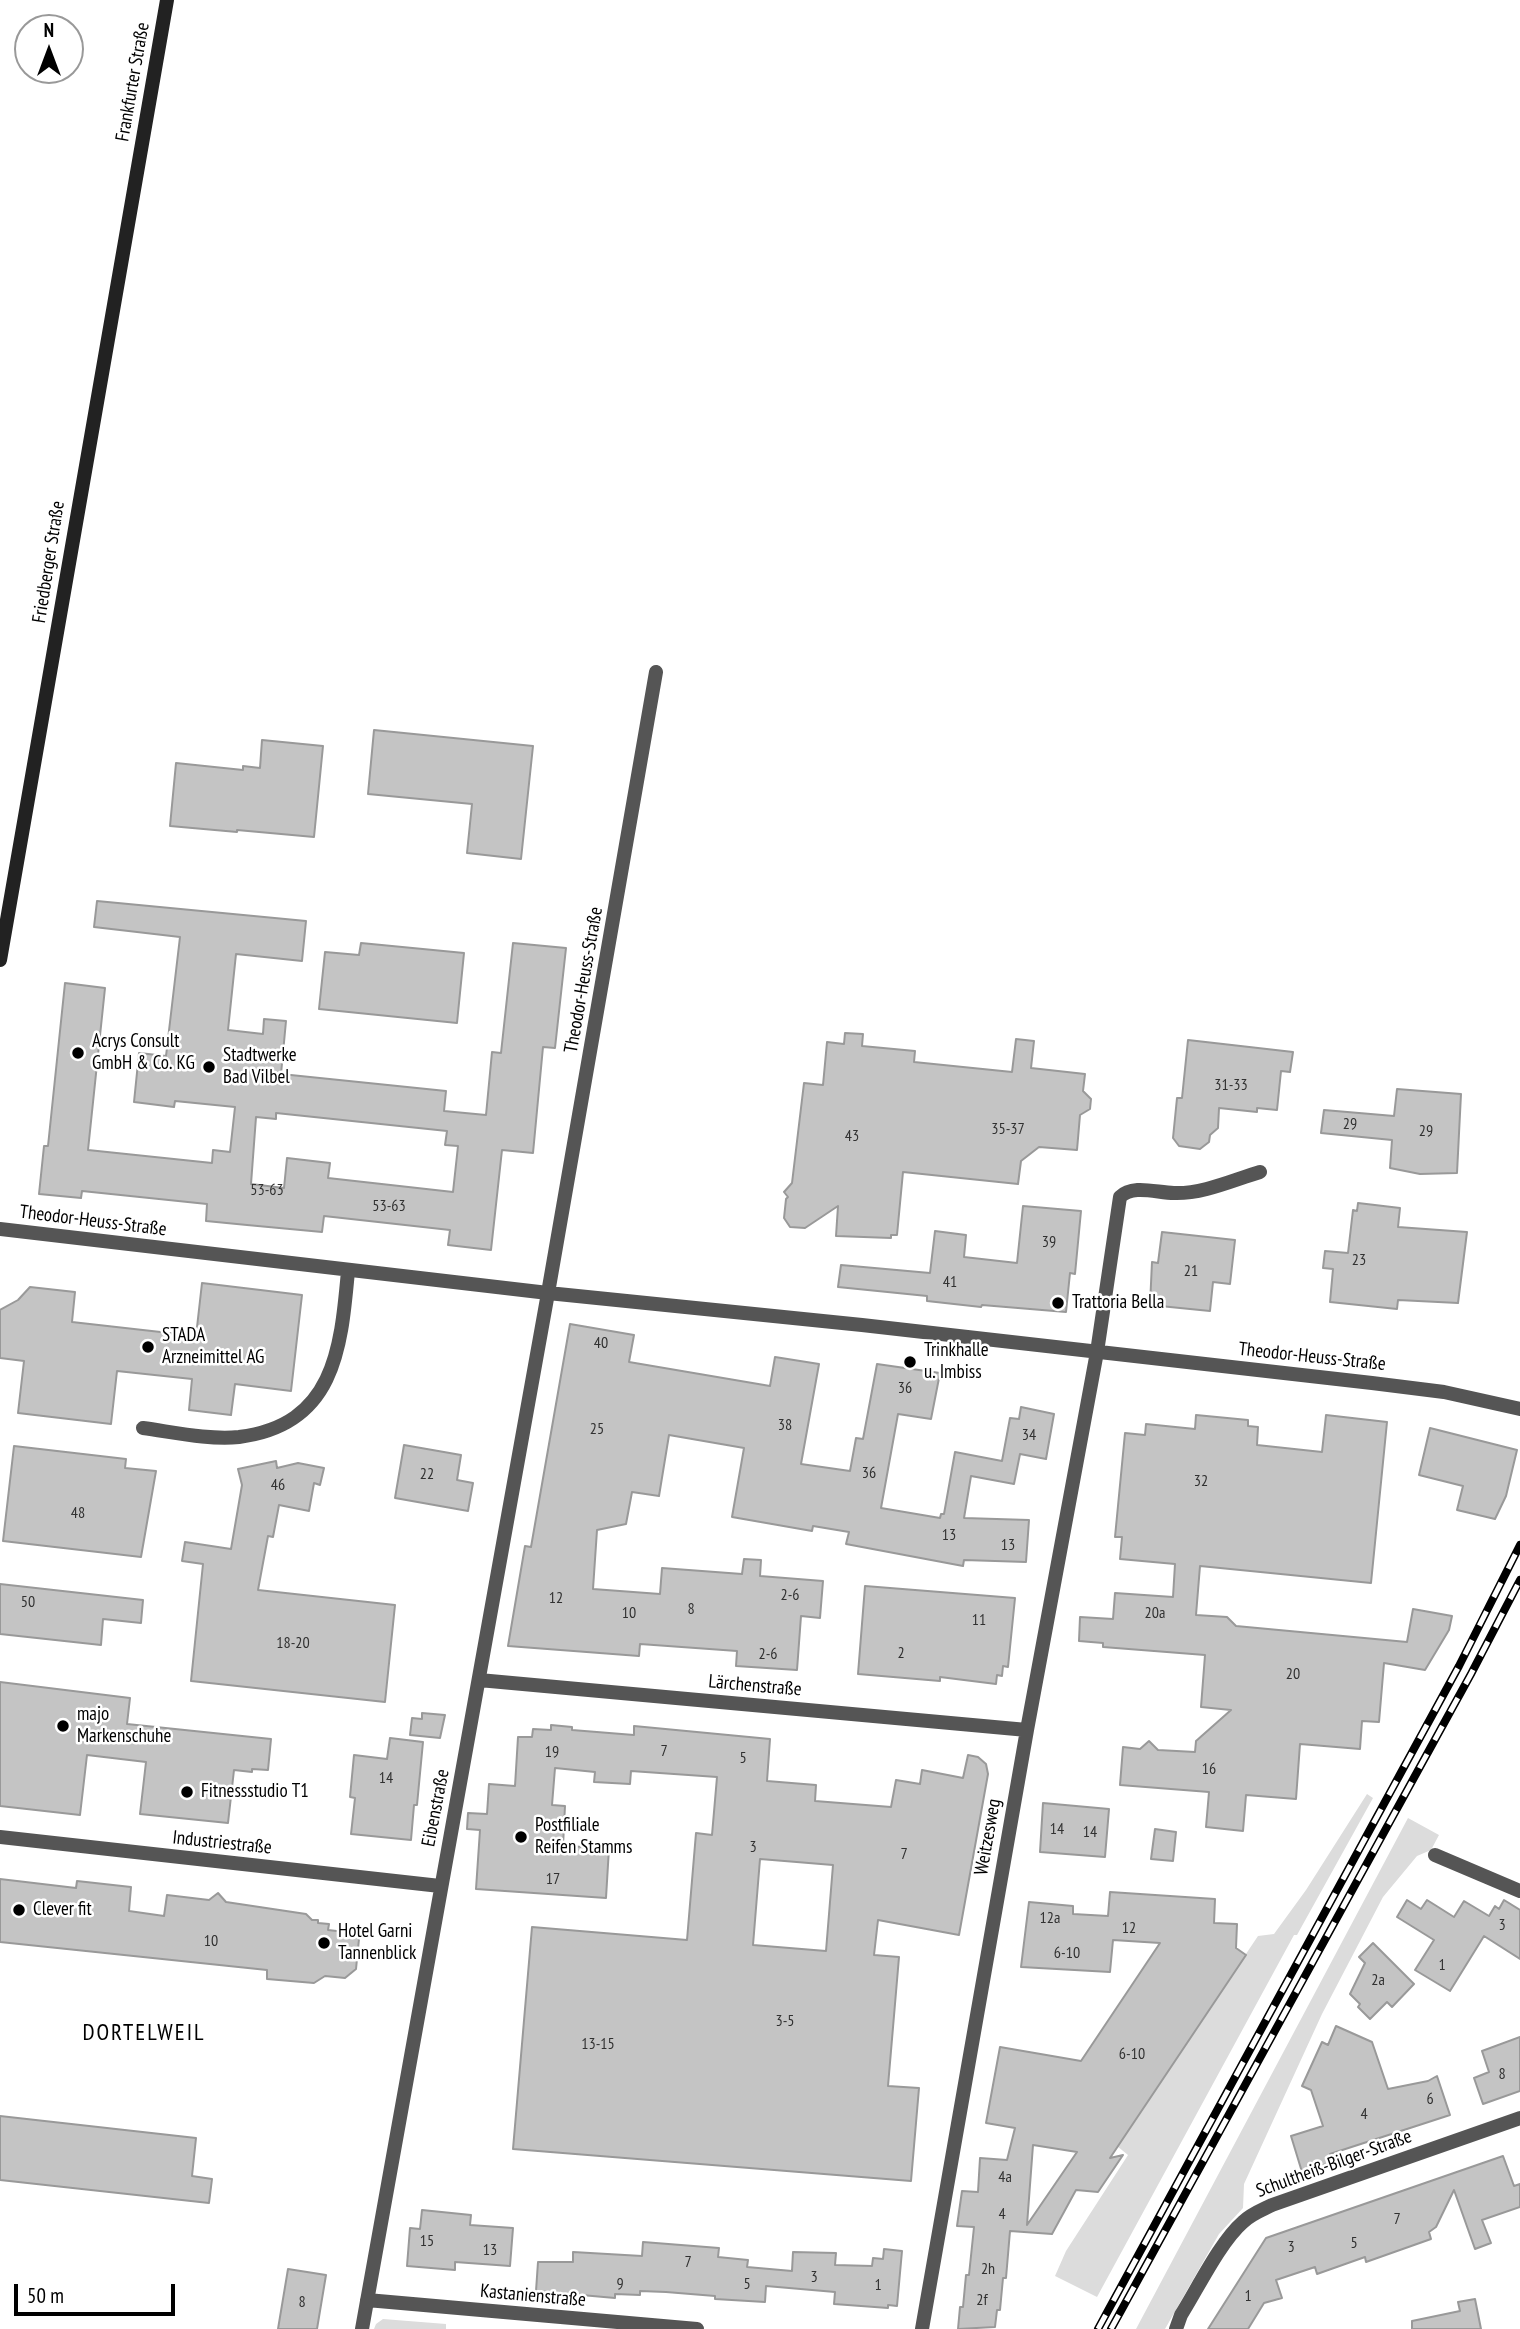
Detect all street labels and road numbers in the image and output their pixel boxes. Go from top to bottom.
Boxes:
street label: Frankfurter Straße [111,21,155,143]
street label: Friedberger Straße [28,499,70,625]
street label: Theodor-Heuss-Straße [560,905,608,1055]
street label: Theodor-Heuss-Straße [18,1201,168,1241]
street label: Theodor-Heuss-Straße [1237,1338,1387,1376]
street label: Lärchenstraße [707,1671,803,1701]
street label: Eibenstraße [417,1767,455,1849]
street label: Weitzesweg [970,1797,1006,1877]
street label: Industriestraße [171,1826,273,1860]
street label: Schultheiß-Bilger-Straße [1253,2125,1415,2203]
street label: Kastanienstraße [479,2280,587,2312]

